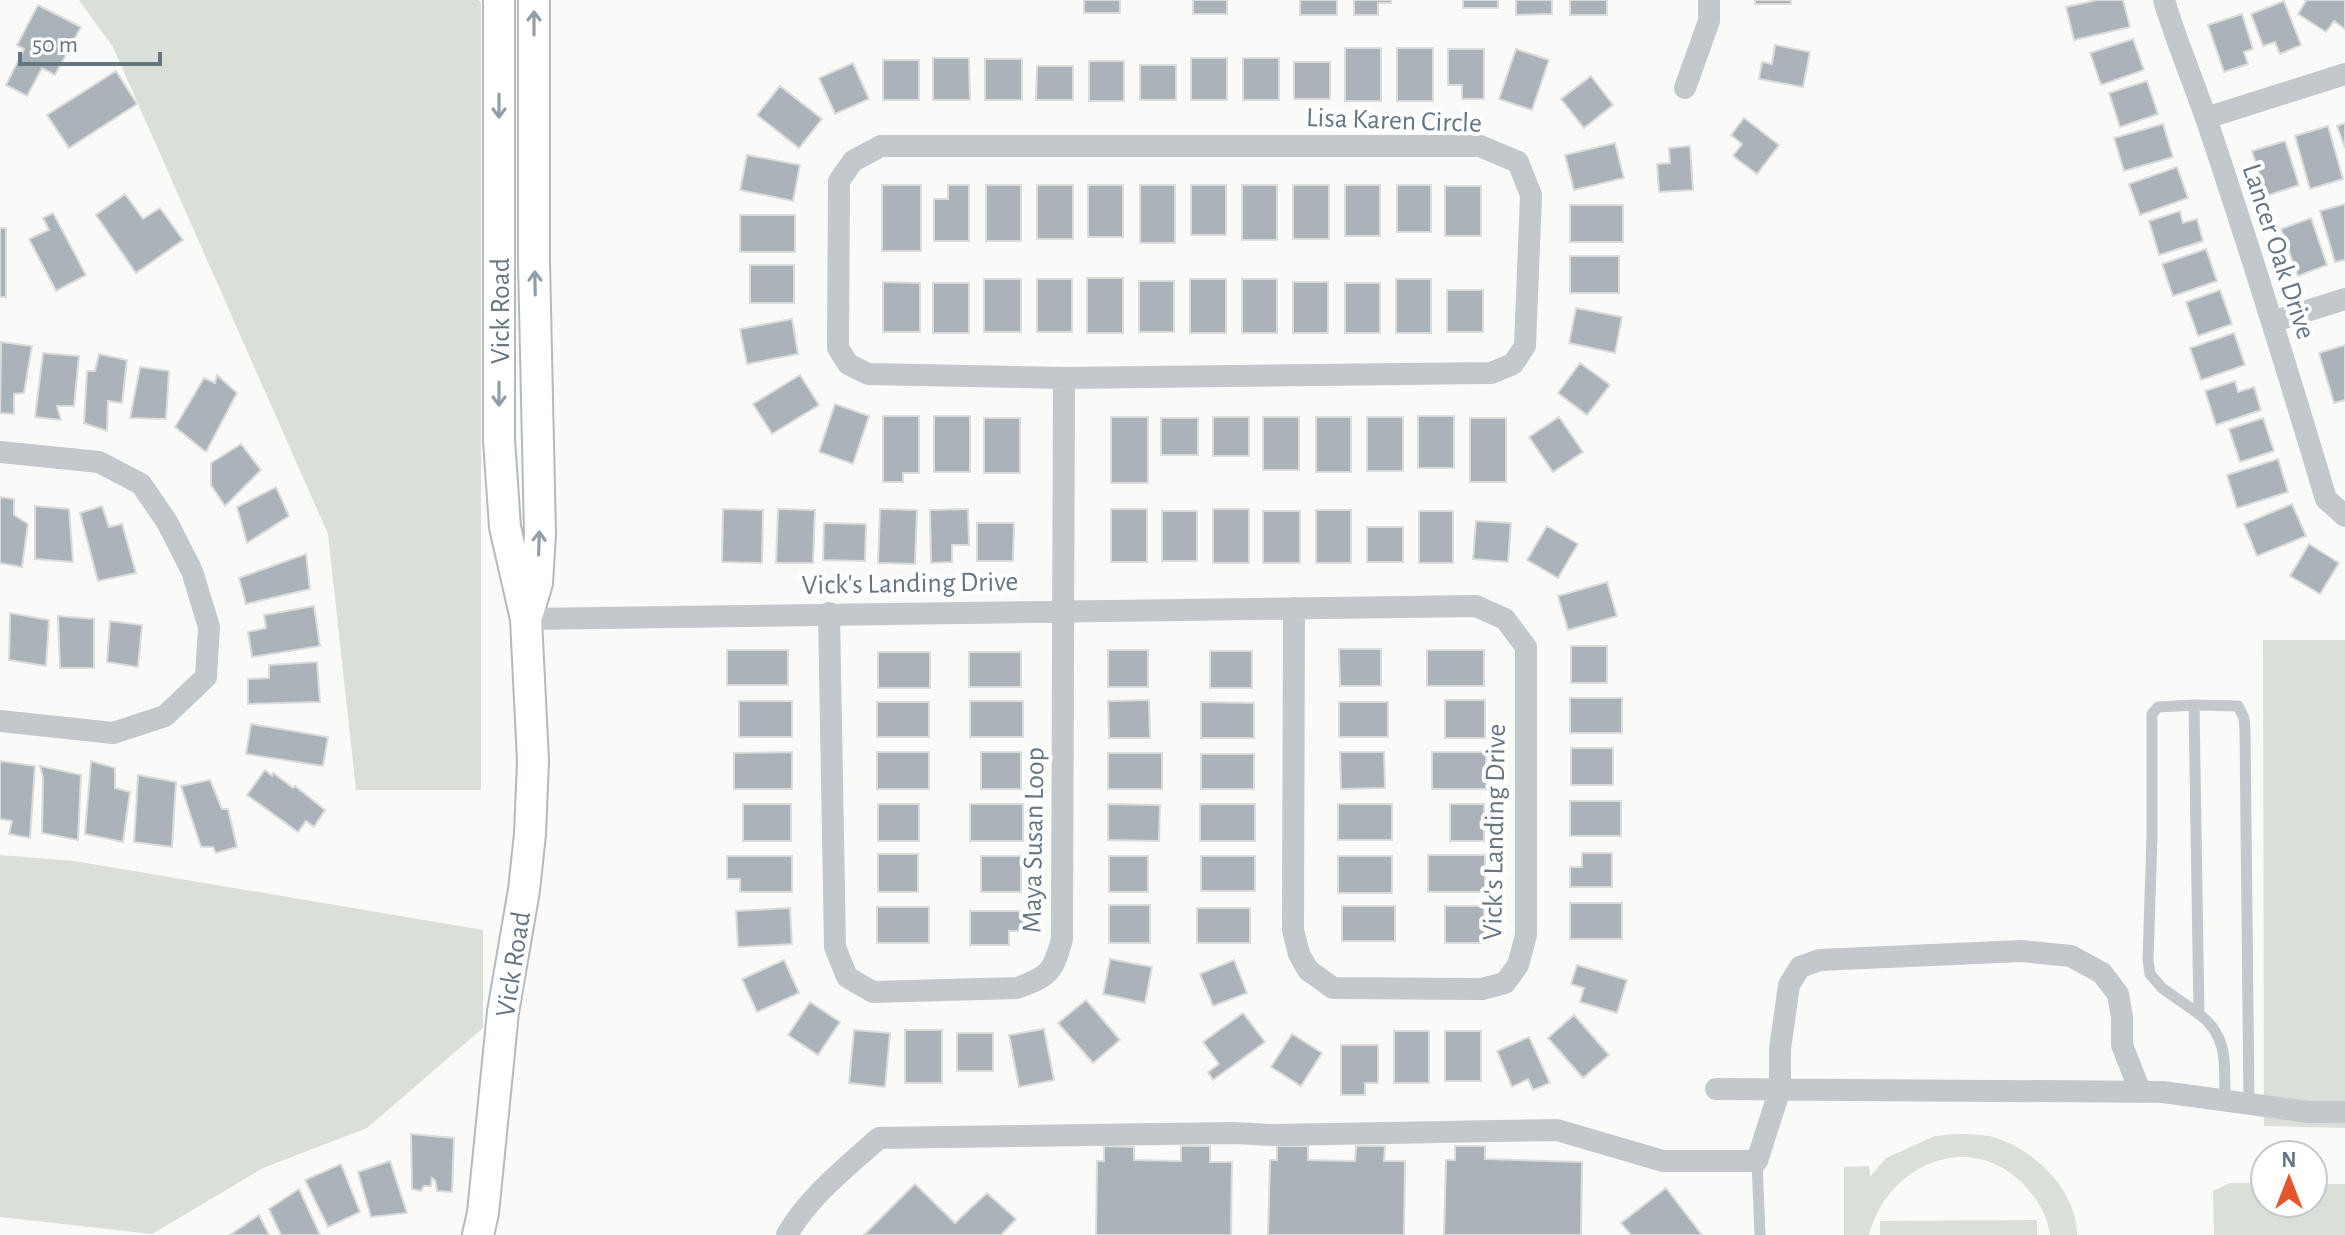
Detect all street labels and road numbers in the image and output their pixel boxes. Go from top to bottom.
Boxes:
street label: Lisa Karen Circle [1306,104,1482,138]
street label: Lancer Oak Drive [2237,161,2320,343]
street label: Vick Road [487,258,515,364]
street label: Vick's Landing Drive [801,568,1019,600]
street label: Vick's Landing Drive [1479,723,1511,941]
street label: Maya Susan Loop [1018,747,1050,933]
street label: Vick Road [492,910,536,1019]

